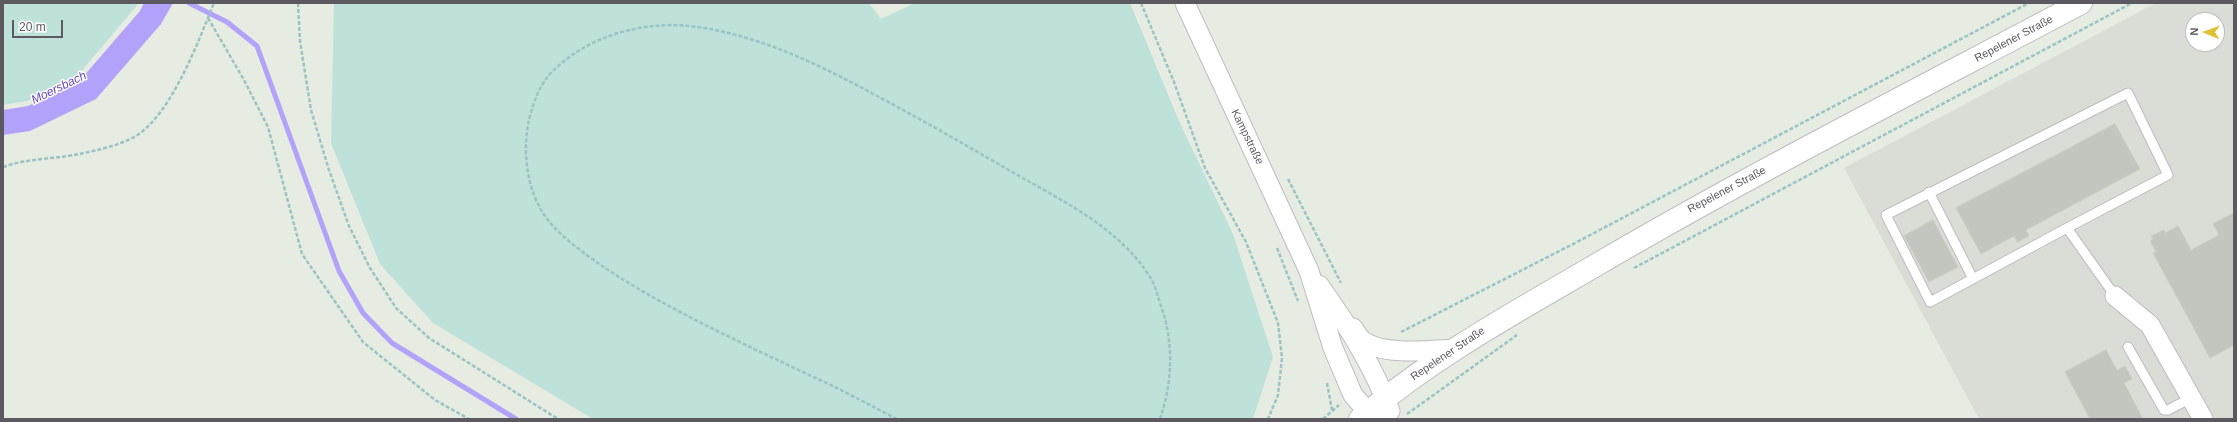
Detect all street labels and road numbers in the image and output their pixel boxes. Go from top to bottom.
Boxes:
street label: Repelener Straße [1973,13,2055,65]
street label: Kampstraße [1228,107,1266,167]
street label: Repelener Straße [1686,164,1768,216]
street label: Repelener Straße [1408,324,1488,384]

